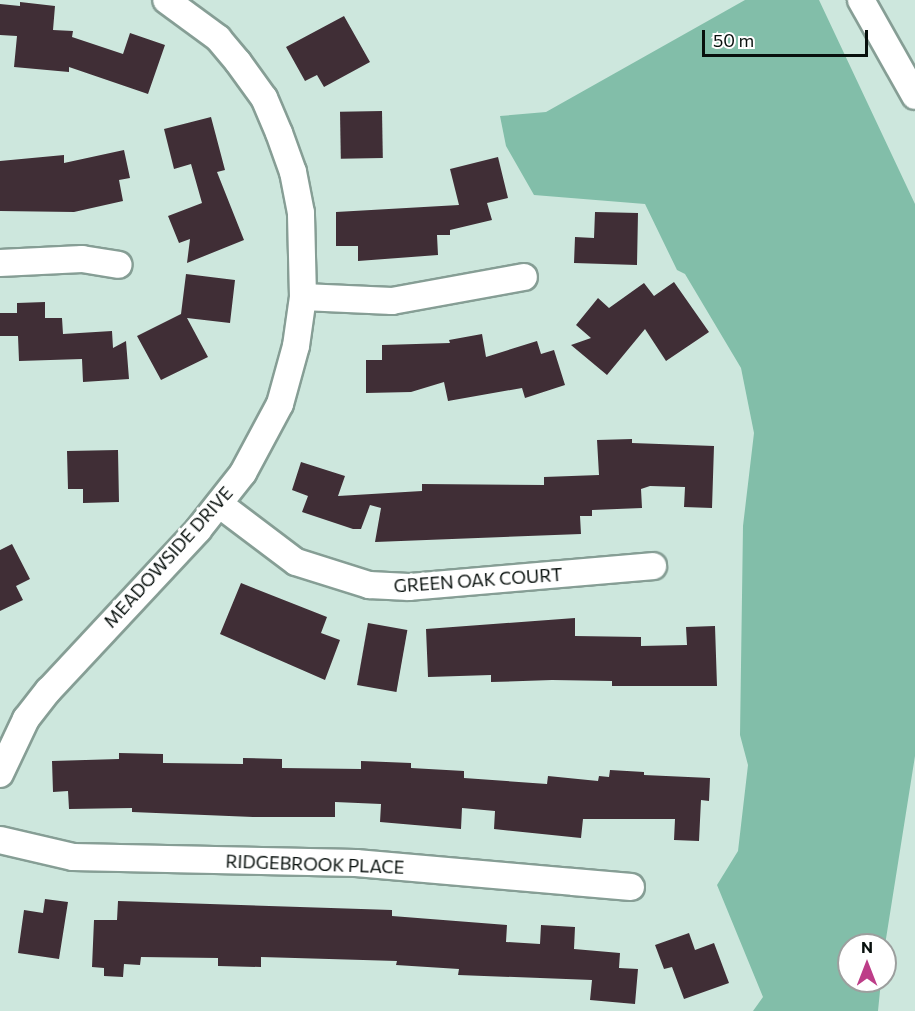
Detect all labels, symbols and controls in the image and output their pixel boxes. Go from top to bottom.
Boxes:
scale bar [705,18,872,56]
text: 50 m [713,29,754,51]
street label: MEADOWSIDE DRIVE [99,482,237,632]
street label: GREEN OAK COURT [393,563,563,597]
street label: RIDGEBROOK PLACE [225,850,405,878]
north arrow [837,933,897,993]
text: N [861,937,873,956]

